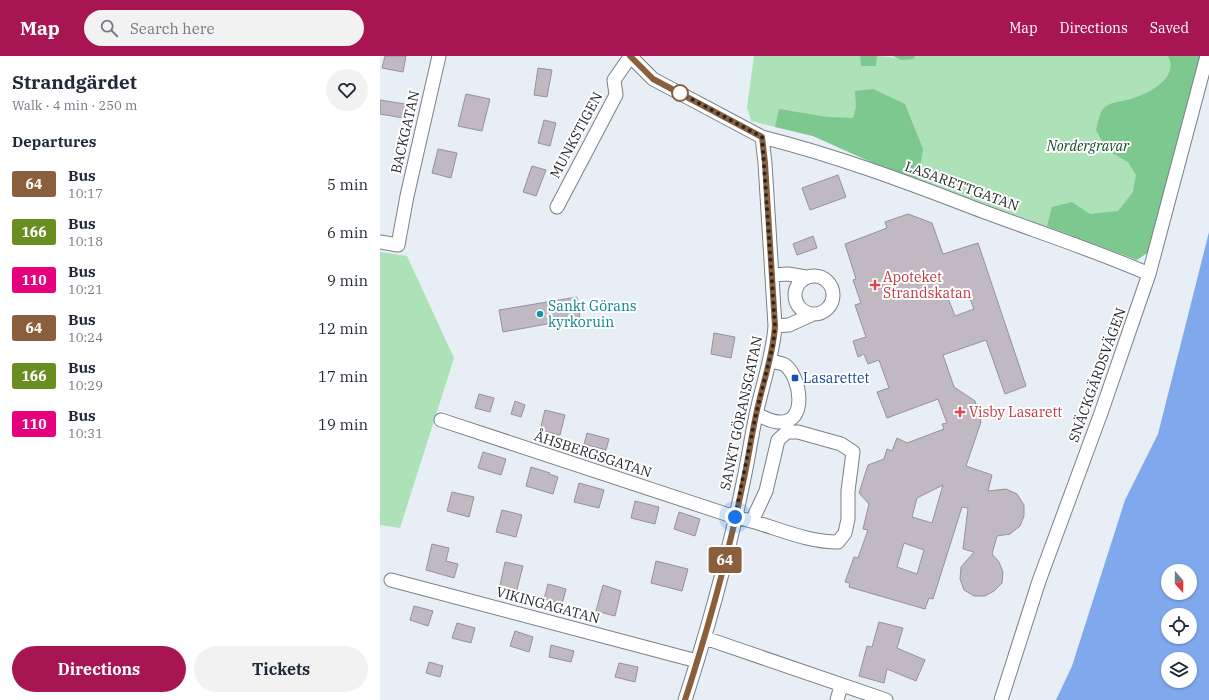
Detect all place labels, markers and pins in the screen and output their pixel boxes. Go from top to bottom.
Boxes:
unlabelled marker [671,84,689,102]
place label: Apoteket Strandskatan [883,268,972,302]
marker: Apoteket Strandskatan [870,280,880,290]
place label: Sankt Görans kyrkoruin [548,297,637,331]
marker: Sankt Görans kyrkoruin [535,309,545,319]
place label: Lasarettet [803,369,869,387]
marker: Lasarettet [790,373,800,383]
place label: Visby Lasarett [969,403,1062,421]
marker: Visby Lasarett [954,406,966,418]

